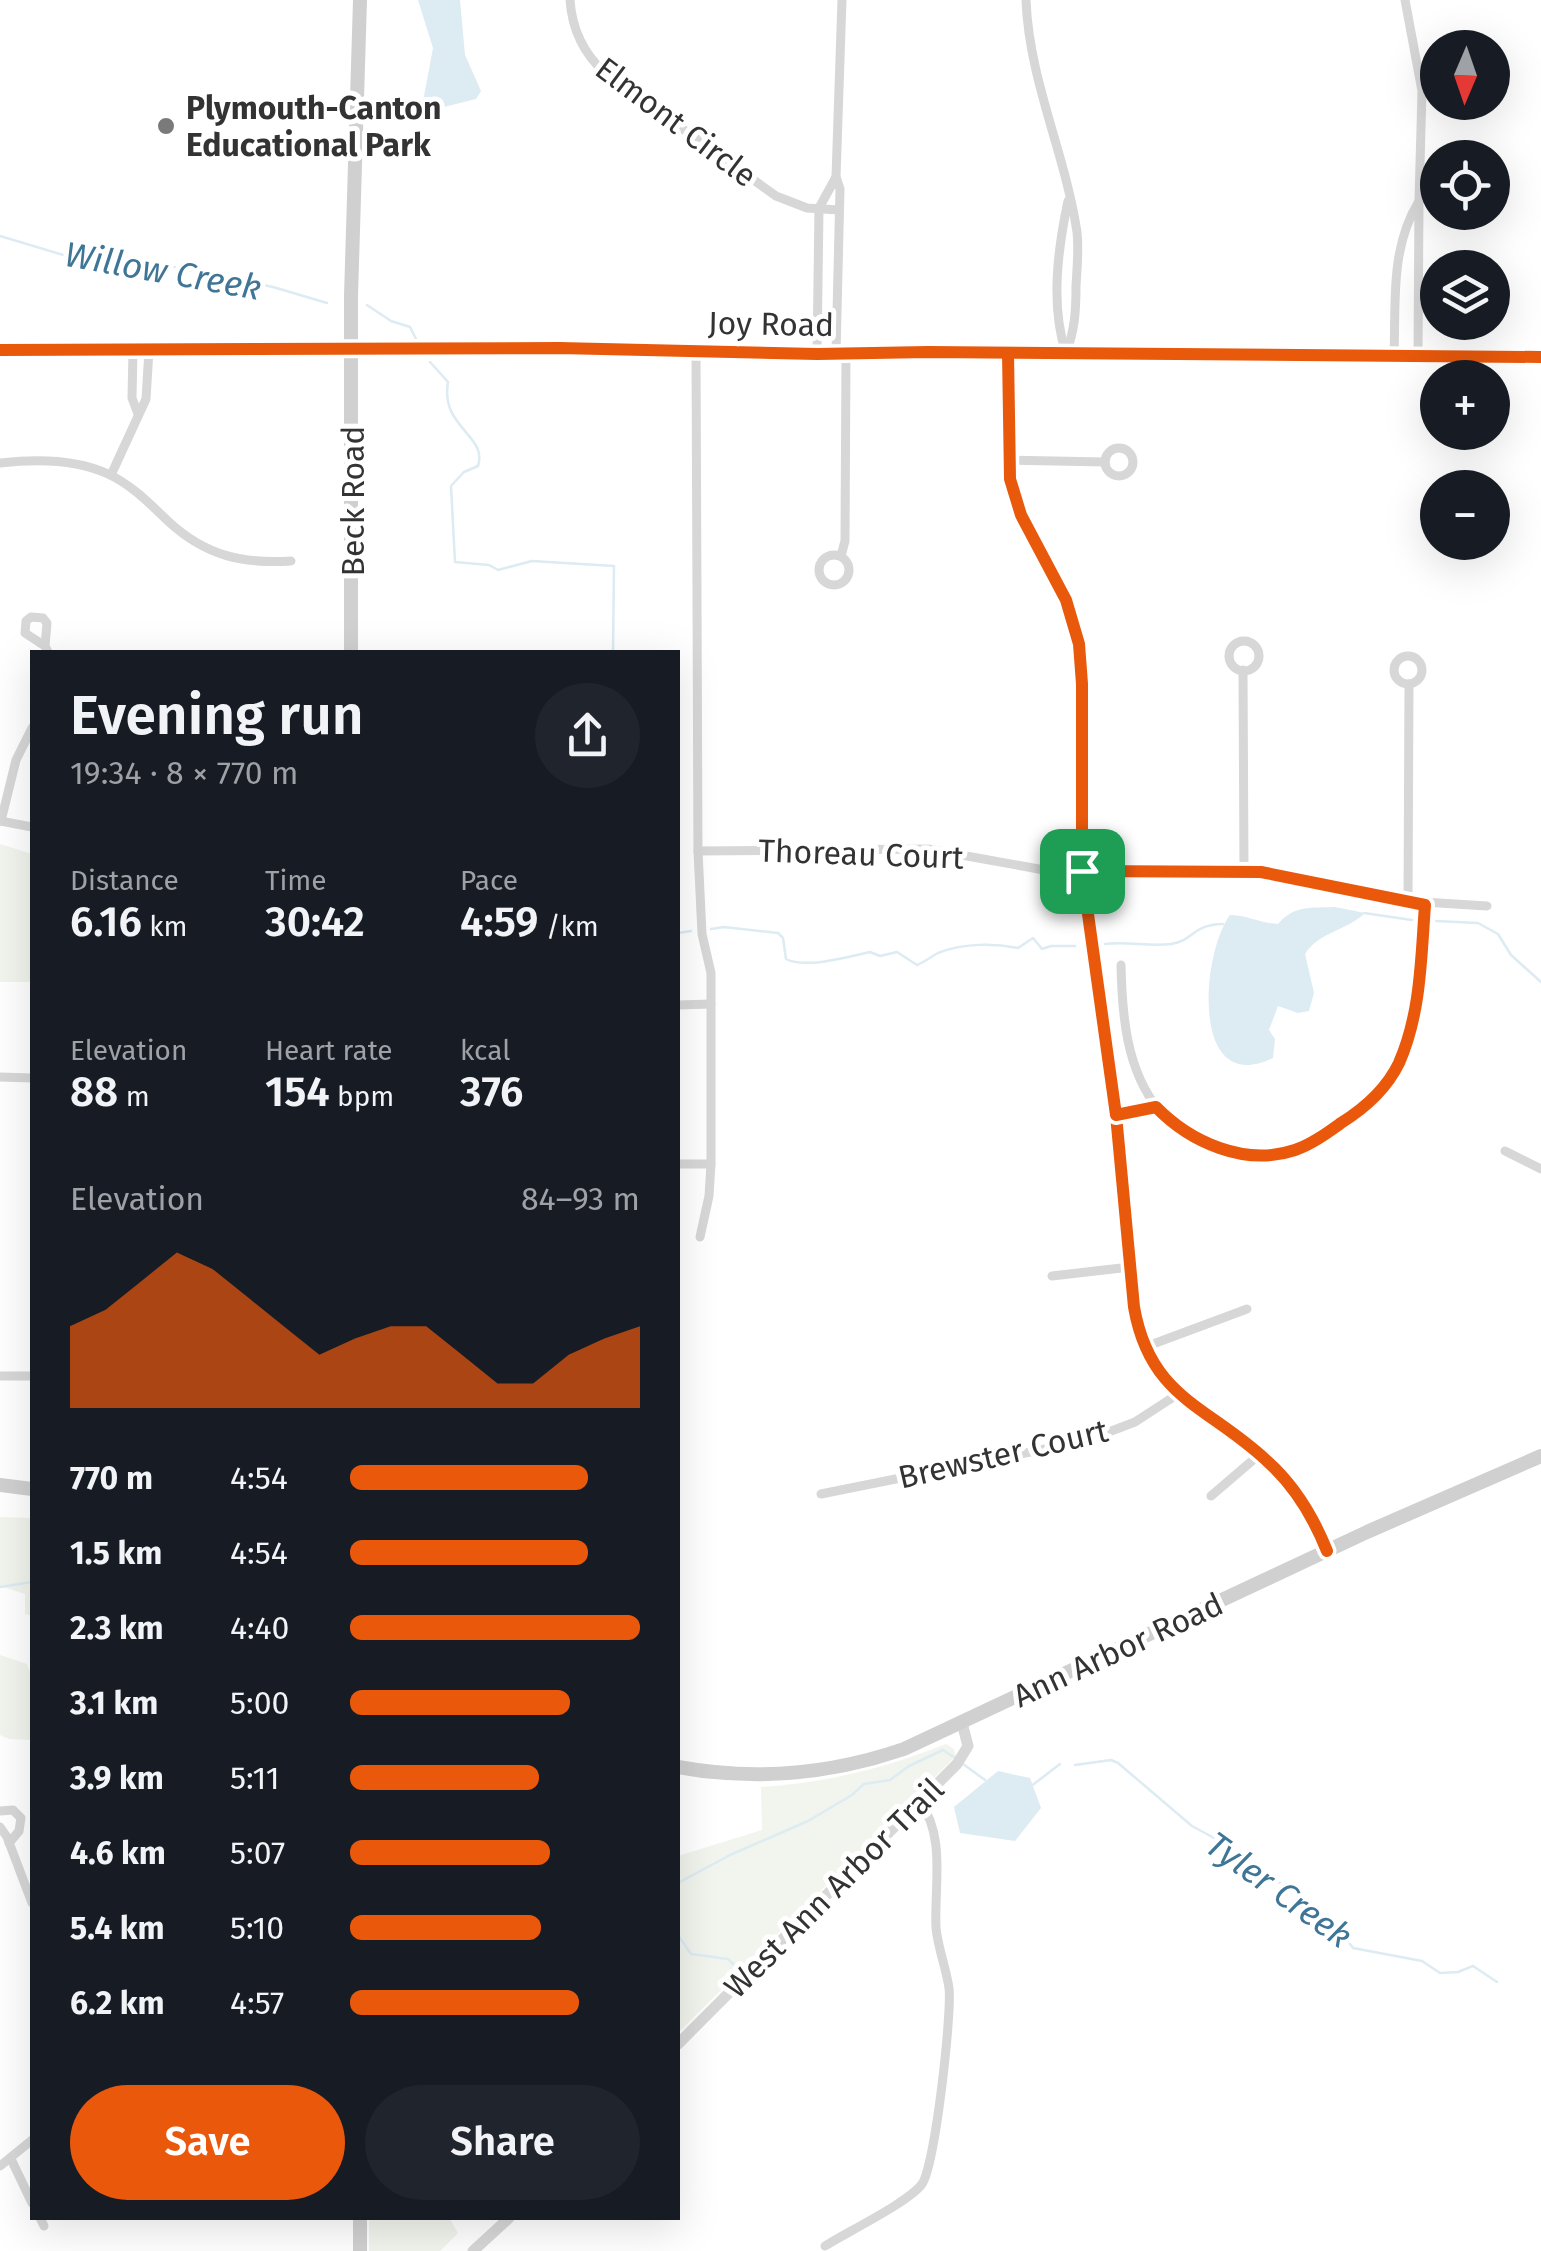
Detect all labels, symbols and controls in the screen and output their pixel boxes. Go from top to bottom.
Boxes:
north arrow [1420,30,1510,120]
map controls [1420,30,1510,560]
street label: Elmont Circle [588,49,764,195]
place label: Plymouth-Canton Educational Park [186,89,442,164]
marker: Plymouth-Canton Educational Park [155,115,177,137]
button: locate [1420,140,1510,230]
water label: Willow Creek [61,233,265,309]
button: layers [1420,250,1510,340]
street label: Joy Road [708,304,834,344]
button: + [1420,360,1510,450]
street label: Beck Road [334,426,372,576]
button: − [1420,470,1510,560]
text: Evening run [70,683,364,749]
button: share [535,683,640,788]
text: 19:34 · 8 × 770 m [70,754,298,792]
pin [1040,829,1125,914]
street label: Thoreau Court [758,831,965,877]
icon: arrive [1055,844,1110,899]
text: Distance [70,864,179,897]
text: Time [265,864,327,897]
text: Pace [460,864,518,897]
text: 6.16 [70,897,142,947]
text: 30:42 [265,897,365,947]
text: 4:59 [460,897,538,947]
text: km [142,910,188,943]
text: /km [538,910,599,943]
text: Elevation [70,1034,187,1067]
text: Heart rate [265,1034,393,1067]
text: kcal [460,1034,510,1067]
text: 88 [70,1067,118,1117]
text: 154 [265,1067,330,1117]
text: 376 [460,1067,523,1117]
text: m [118,1080,150,1113]
text: bpm [330,1080,394,1113]
text: Elevation [70,1180,204,1218]
text: 84–93 m [521,1180,640,1218]
street label: Brewster Court [894,1411,1112,1497]
text: 770 m [70,1459,153,1497]
text: 4:54 [230,1459,288,1497]
text: 1.5 km [70,1534,162,1572]
text: 4:54 [230,1534,288,1572]
street label: Ann Arbor Road [1007,1585,1229,1715]
text: 2.3 km [70,1609,164,1647]
text: 4:40 [230,1609,289,1647]
text: 3.1 km [70,1684,158,1722]
text: 5:00 [230,1684,289,1722]
text: 3.9 km [70,1759,164,1797]
text: 5:11 [230,1759,280,1797]
street label: West Ann Arbor Trail [716,1770,952,2006]
water label: Tyler Creek [1198,1823,1360,1957]
text: 4.6 km [70,1834,166,1872]
text: 5:07 [230,1834,285,1872]
text: 5.4 km [70,1909,165,1947]
text: 5:10 [230,1909,284,1947]
text: 6.2 km [70,1984,165,2022]
text: 4:57 [230,1984,284,2022]
button: Save [70,2085,345,2200]
button: Share [365,2085,640,2200]

